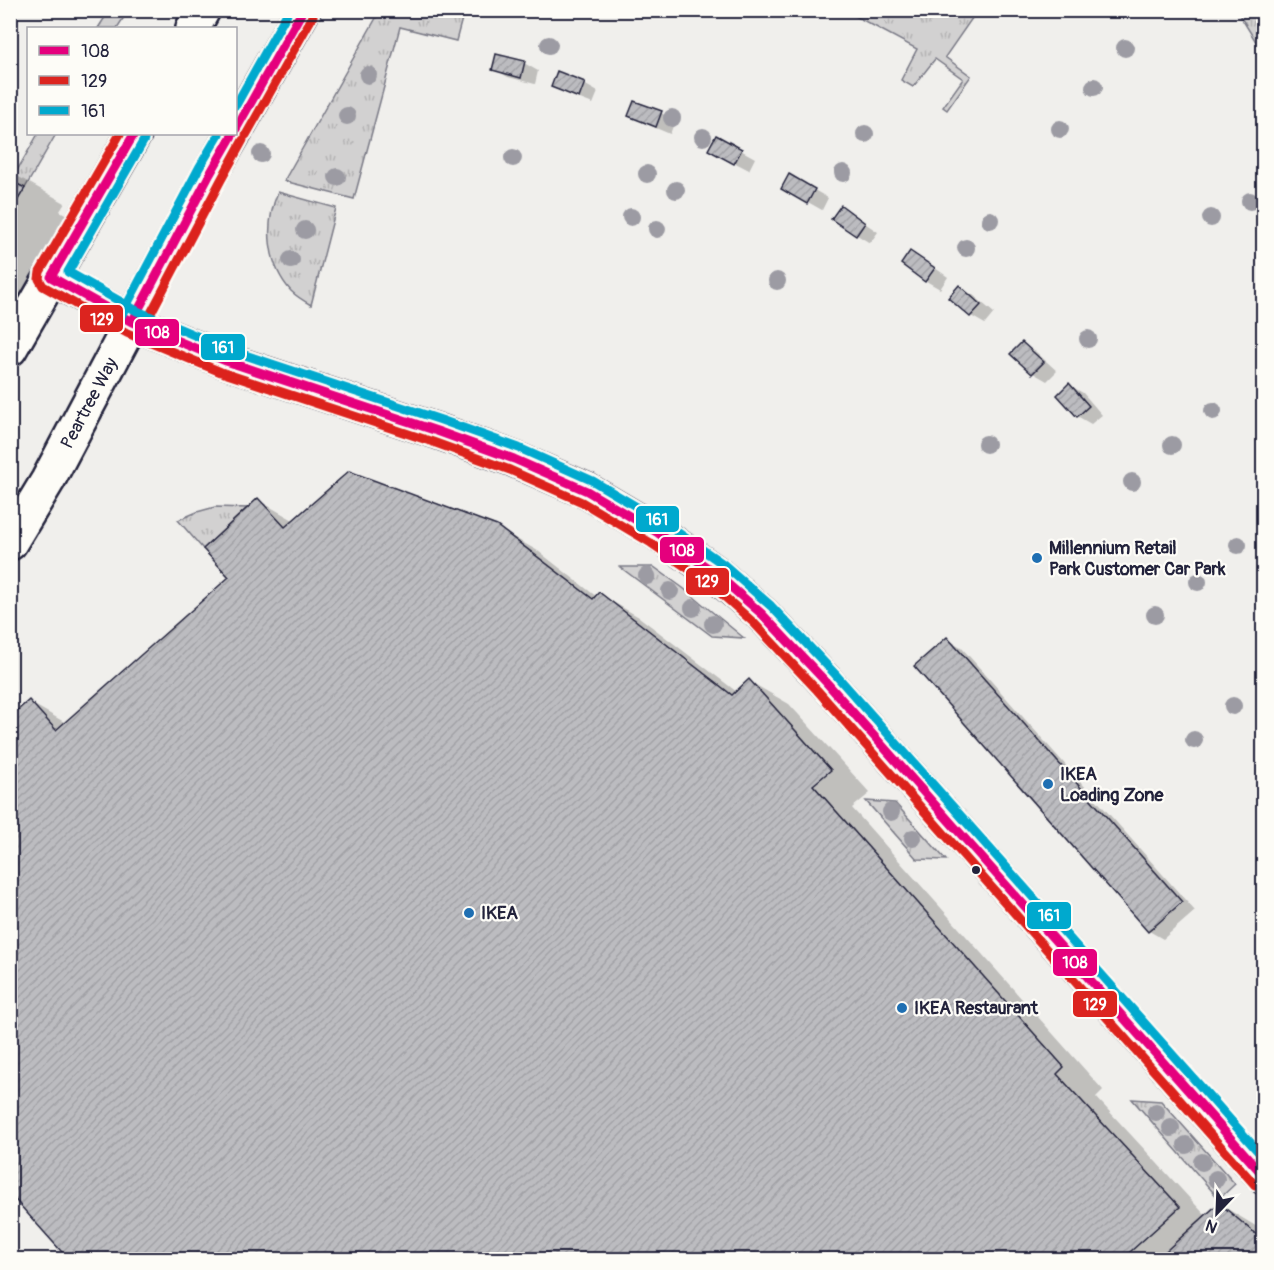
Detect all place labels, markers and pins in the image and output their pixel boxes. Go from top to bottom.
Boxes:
place label: Millennium Retail Park Customer Car Park [1049,537,1226,581]
marker: Millennium Retail Park Customer Car Park [1030,551,1044,565]
place label: IKEA Loading Zone [1060,763,1164,807]
marker: IKEA Loading Zone [1041,777,1055,791]
unlabelled marker [970,864,982,876]
place label: IKEA [481,902,518,925]
marker: IKEA [462,906,476,920]
place label: IKEA Restaurant [914,997,1039,1020]
marker: IKEA Restaurant [895,1001,909,1015]

